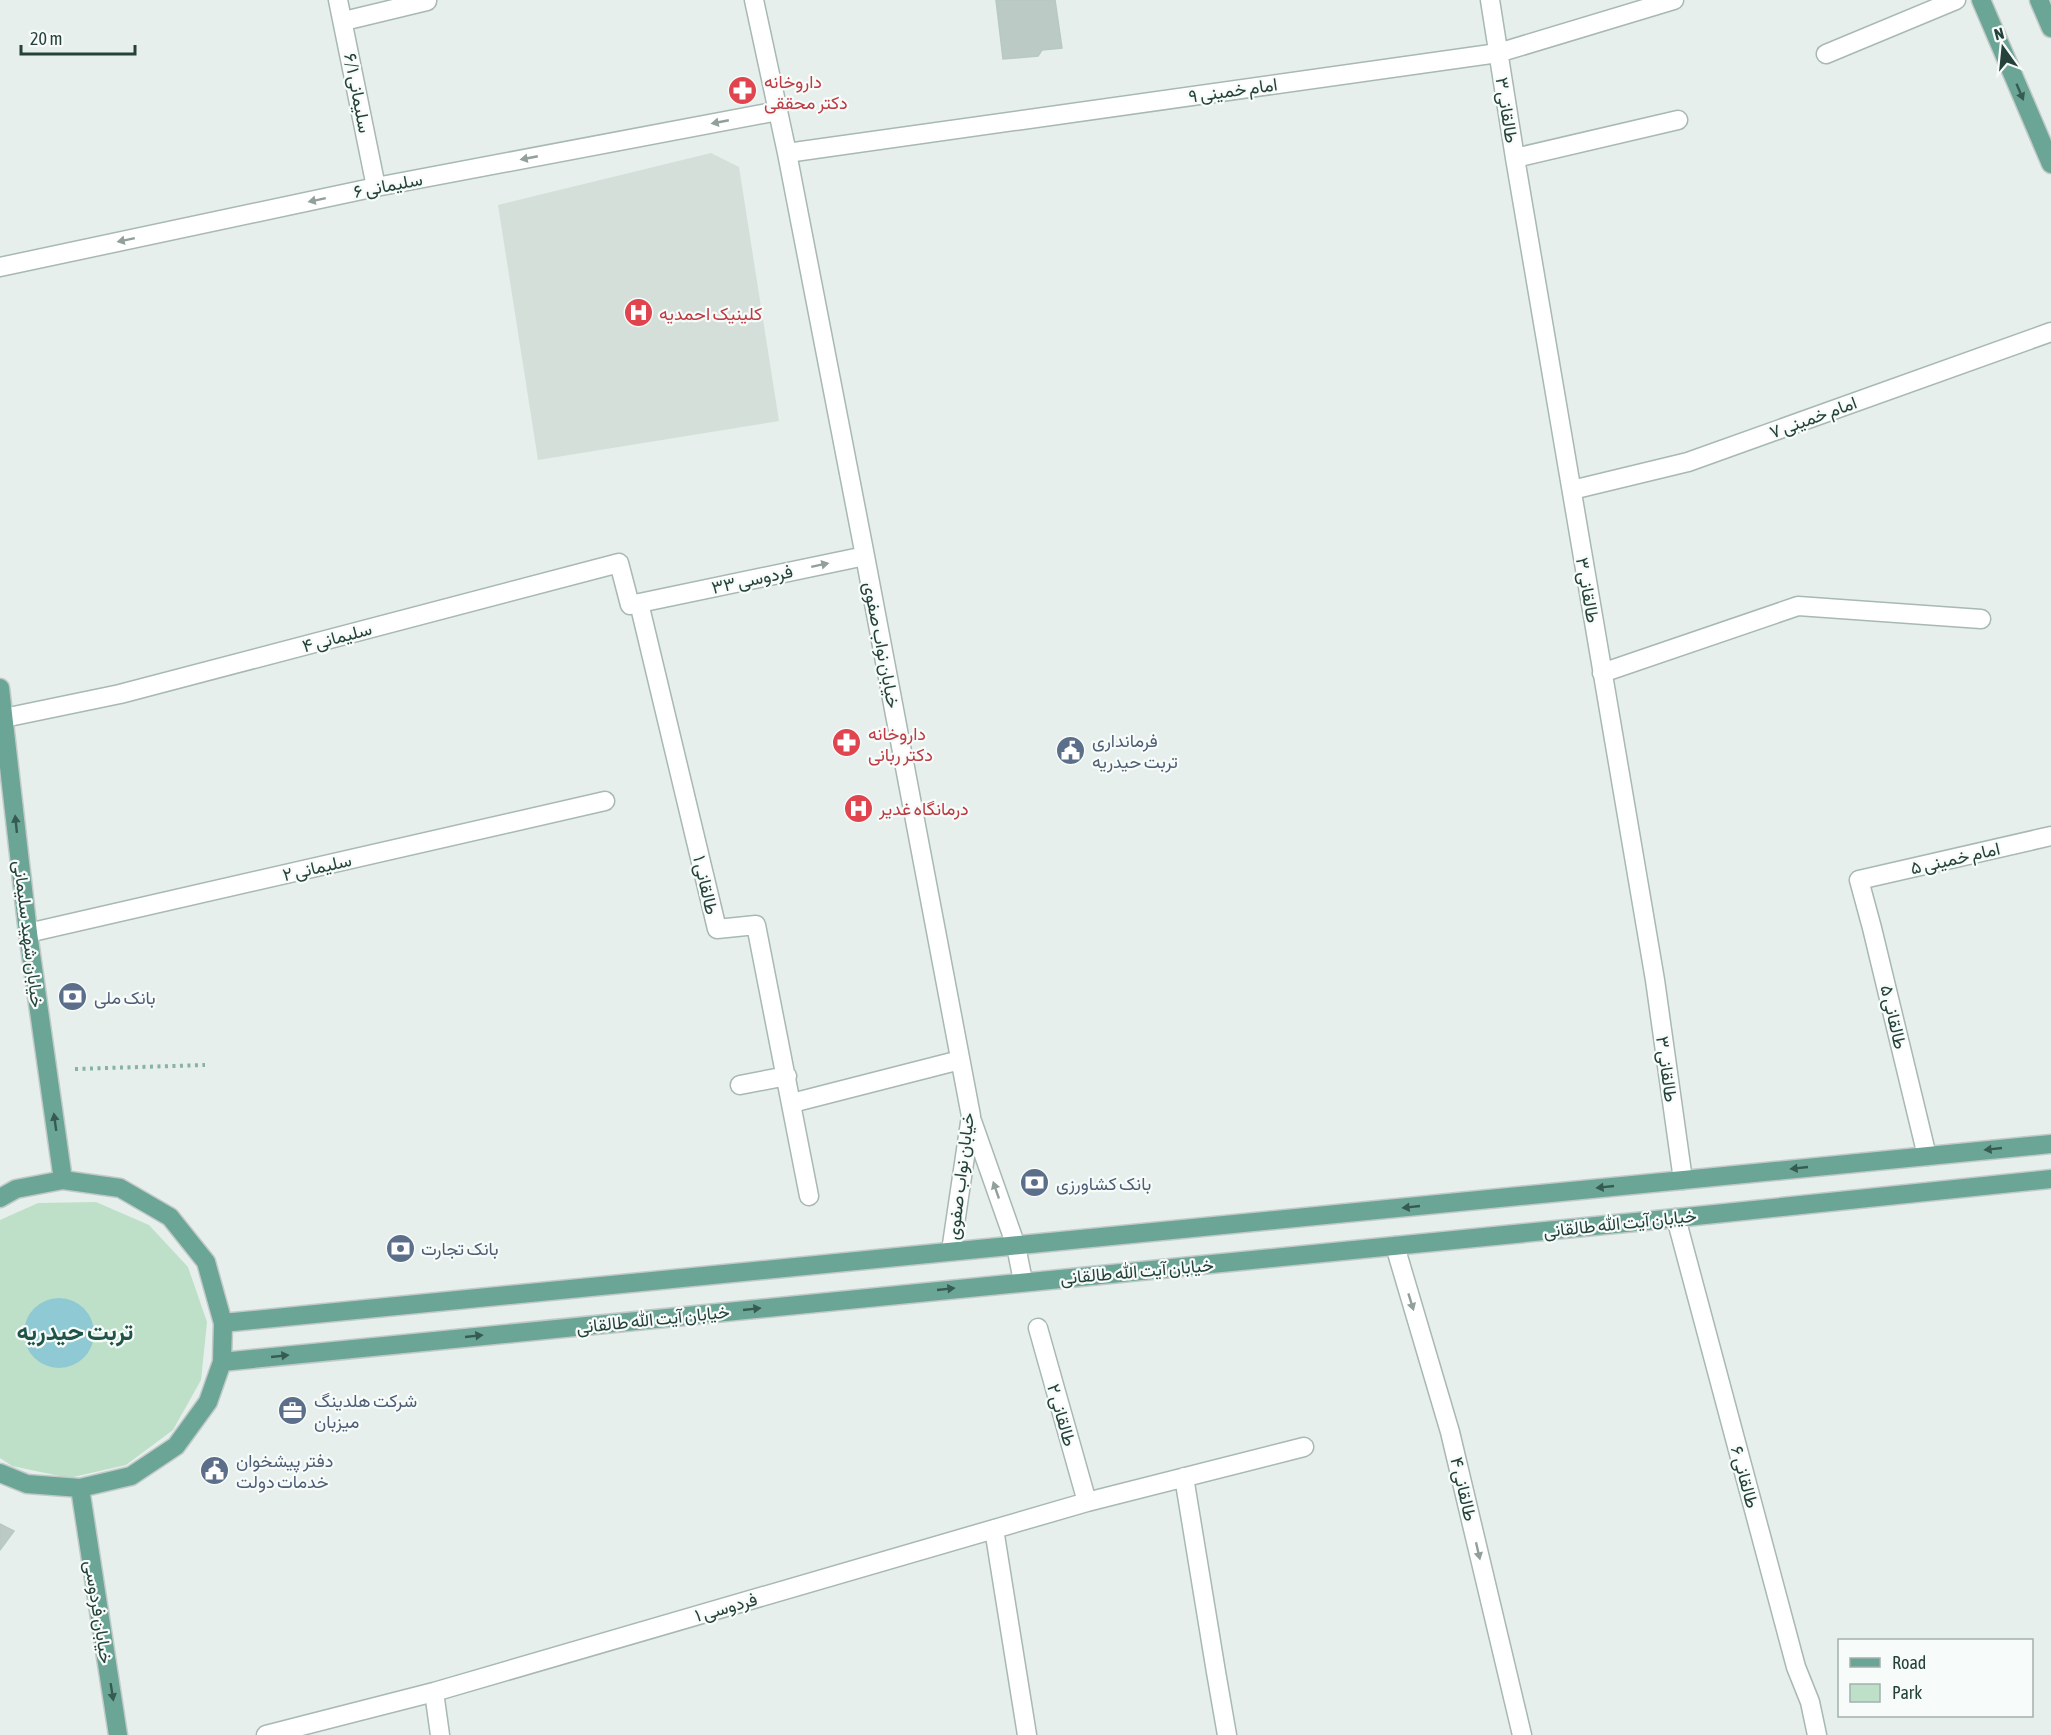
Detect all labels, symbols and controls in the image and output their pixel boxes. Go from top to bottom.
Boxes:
scale bar [21,18,135,56]
north arrow [1973,18,2033,78]
text: N [1992,24,2006,43]
text: 20 m [30,28,62,49]
street label: سلیمانی ۶/۱ [339,51,376,135]
place label: داروخانه دکتر محققی [764,71,848,114]
street label: امام خمینی ۹ [1187,73,1279,109]
pharmacy icon: داروخانه دکتر محققی [727,75,759,107]
street label: طالقانی ۳ [1490,76,1523,145]
one-way arrow [2015,84,2025,102]
one-way arrow [711,118,730,127]
one-way arrow [519,154,538,163]
street label: سلیمانی ۶ [352,168,424,203]
one-way arrow [308,195,326,205]
one-way arrow [116,236,135,245]
hospital icon: کلینیک احمدیه [622,297,654,329]
place label: کلینیک احمدیه [659,303,762,324]
street label: امام خمینی ۷ [1766,392,1860,444]
street label: طالقانی ۳ [1571,555,1604,625]
street label: فردوسی ۳۳ [709,560,795,599]
one-way arrow [811,560,830,569]
street label: خیابان نواب صفوی [858,580,905,710]
street label: سلیمانی ۴ [300,618,374,657]
place label: داروخانه دکتر ربانی [868,723,933,766]
pharmacy icon: داروخانه دکتر ربانی [831,727,863,759]
place label: فرمانداری تربت حیدریه [1092,730,1178,773]
public building icon: فرمانداری تربت حیدریه [1055,734,1087,766]
hospital icon: درمانگاه غدیر [842,792,874,824]
place label: درمانگاه غدیر [878,798,969,820]
one-way arrow [11,815,21,834]
street label: امام خمینی ۵ [1908,837,2002,880]
street label: سلیمانی ۲ [280,849,354,886]
street label: طالقانی ۱ [688,854,723,917]
street label: خیابان شهید سلیمانی [9,859,48,1009]
bank icon: بانک ملی [57,981,89,1013]
street label: طالقانی ۵ [1875,983,1912,1051]
place label: بانک ملی [94,987,156,1009]
street label: طالقانی ۳ [1651,1035,1682,1103]
street label: خیابان نواب صفوی [942,1111,979,1241]
one-way arrow [50,1112,59,1131]
one-way arrow [1983,1144,2002,1154]
one-way arrow [1789,1163,1808,1173]
bank icon: بانک کشاورزی [1019,1167,1051,1199]
place label: بانک کشاورزی [1056,1173,1151,1195]
one-way arrow [991,1181,1001,1199]
one-way arrow [1595,1182,1614,1192]
one-way arrow [1401,1202,1420,1212]
street label: خیابان آیت الله طالقانی [1542,1204,1698,1242]
bank icon: بانک تجارت [384,1232,416,1264]
place label: بانک تجارت [421,1238,499,1260]
street label: خیابان آیت الله طالقانی [1059,1254,1215,1289]
one-way arrow [936,1284,955,1294]
one-way arrow [1407,1293,1416,1311]
street label: خیابان آیت الله طالقانی [575,1300,731,1338]
one-way arrow [742,1304,761,1314]
district label: تربت حیدریه [17,1318,133,1347]
one-way arrow [465,1332,484,1341]
one-way arrow [271,1351,290,1361]
street label: طالقانی ۲ [1042,1381,1081,1449]
place label: شرکت هلدینگ میزبان [314,1390,417,1433]
office icon: شرکت هلدینگ میزبان [277,1394,309,1426]
street label: طالقانی ۶ [1726,1444,1763,1511]
place label: دفتر پیشخوان خدمات دولت [236,1450,333,1493]
public building icon: دفتر پیشخوان خدمات دولت [199,1454,231,1486]
street label: طالقانی ۴ [1445,1455,1482,1523]
one-way arrow [1474,1542,1484,1560]
street label: خیابان فردوسی [79,1559,118,1665]
street label: فردوسی ۱ [692,1588,760,1627]
legend [1838,1639,2033,1717]
text: Road [1892,1652,1926,1673]
one-way arrow [107,1682,116,1701]
text: Park [1892,1682,1922,1703]

